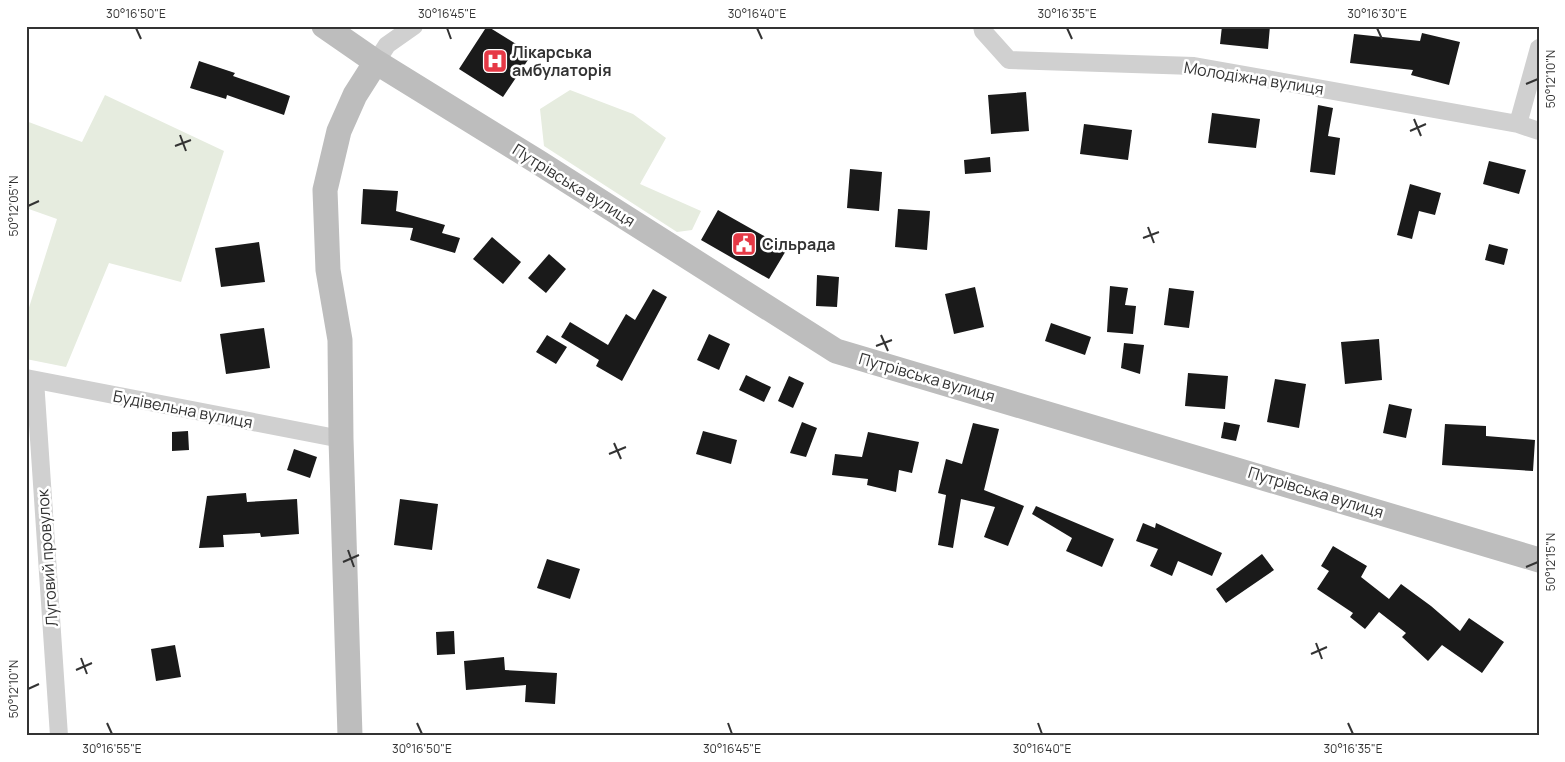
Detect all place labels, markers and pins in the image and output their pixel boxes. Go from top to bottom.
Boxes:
place label: Лікарська амбулаторія [512,41,612,81]
hospital icon: Лікарська амбулаторія [482,48,508,74]
public building icon: Сільрада [731,231,757,257]
place label: Сільрада [762,233,836,255]

